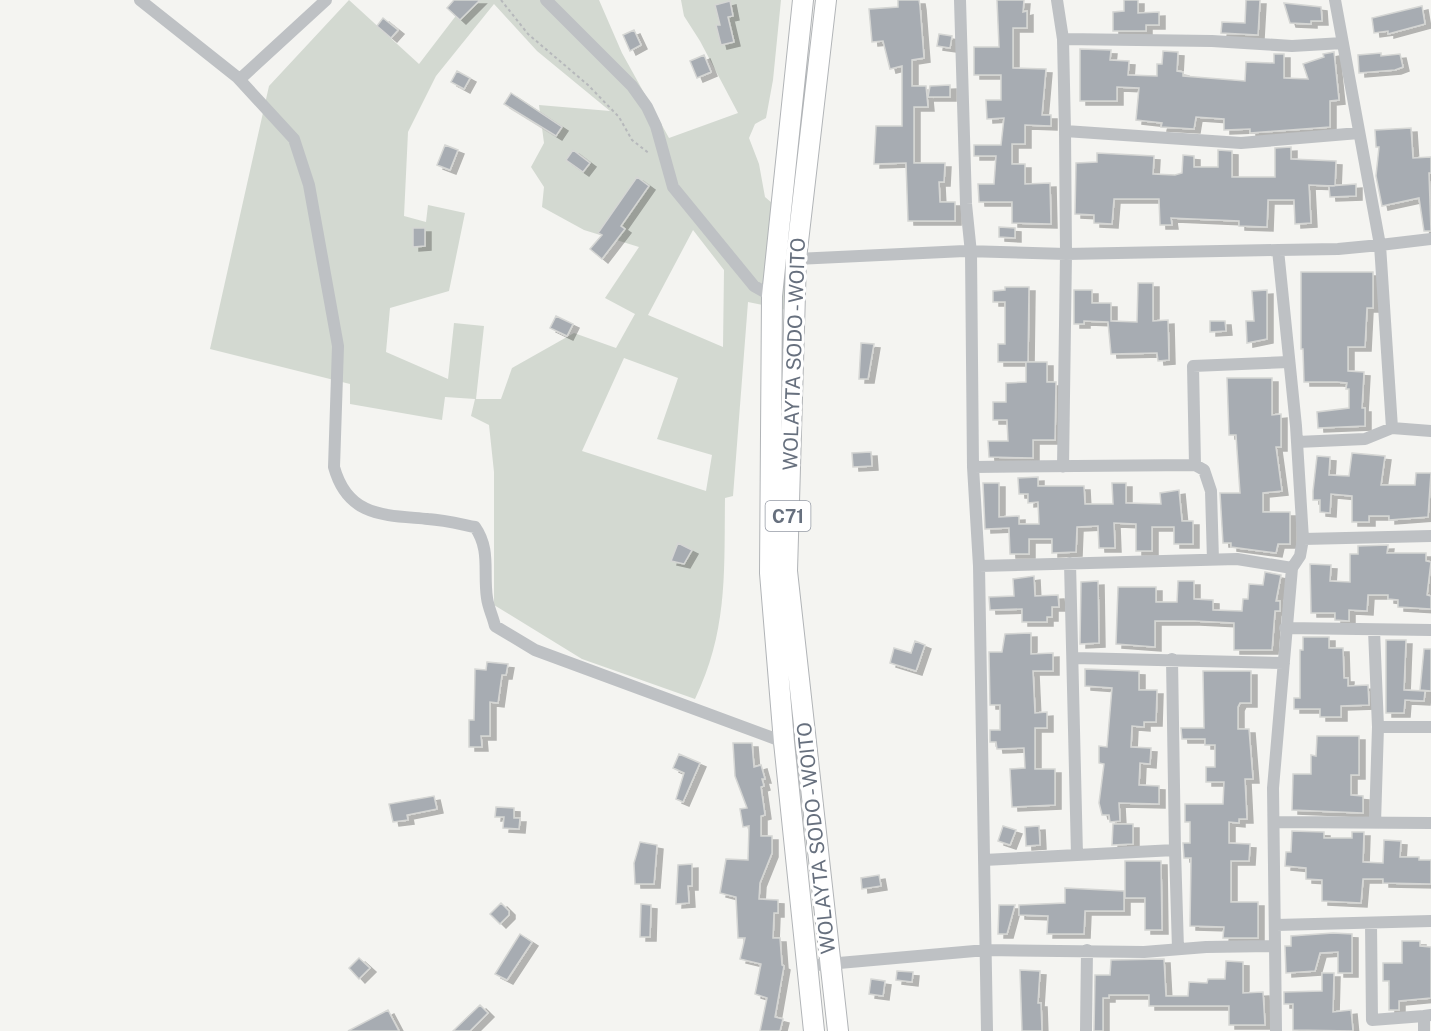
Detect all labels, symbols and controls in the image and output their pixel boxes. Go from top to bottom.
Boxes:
street label: WOLAYTA SODO - WOITO [778,237,810,471]
road number: C71 [766,501,810,531]
street label: WOLAYTA SODO - WOITO [792,721,840,955]

